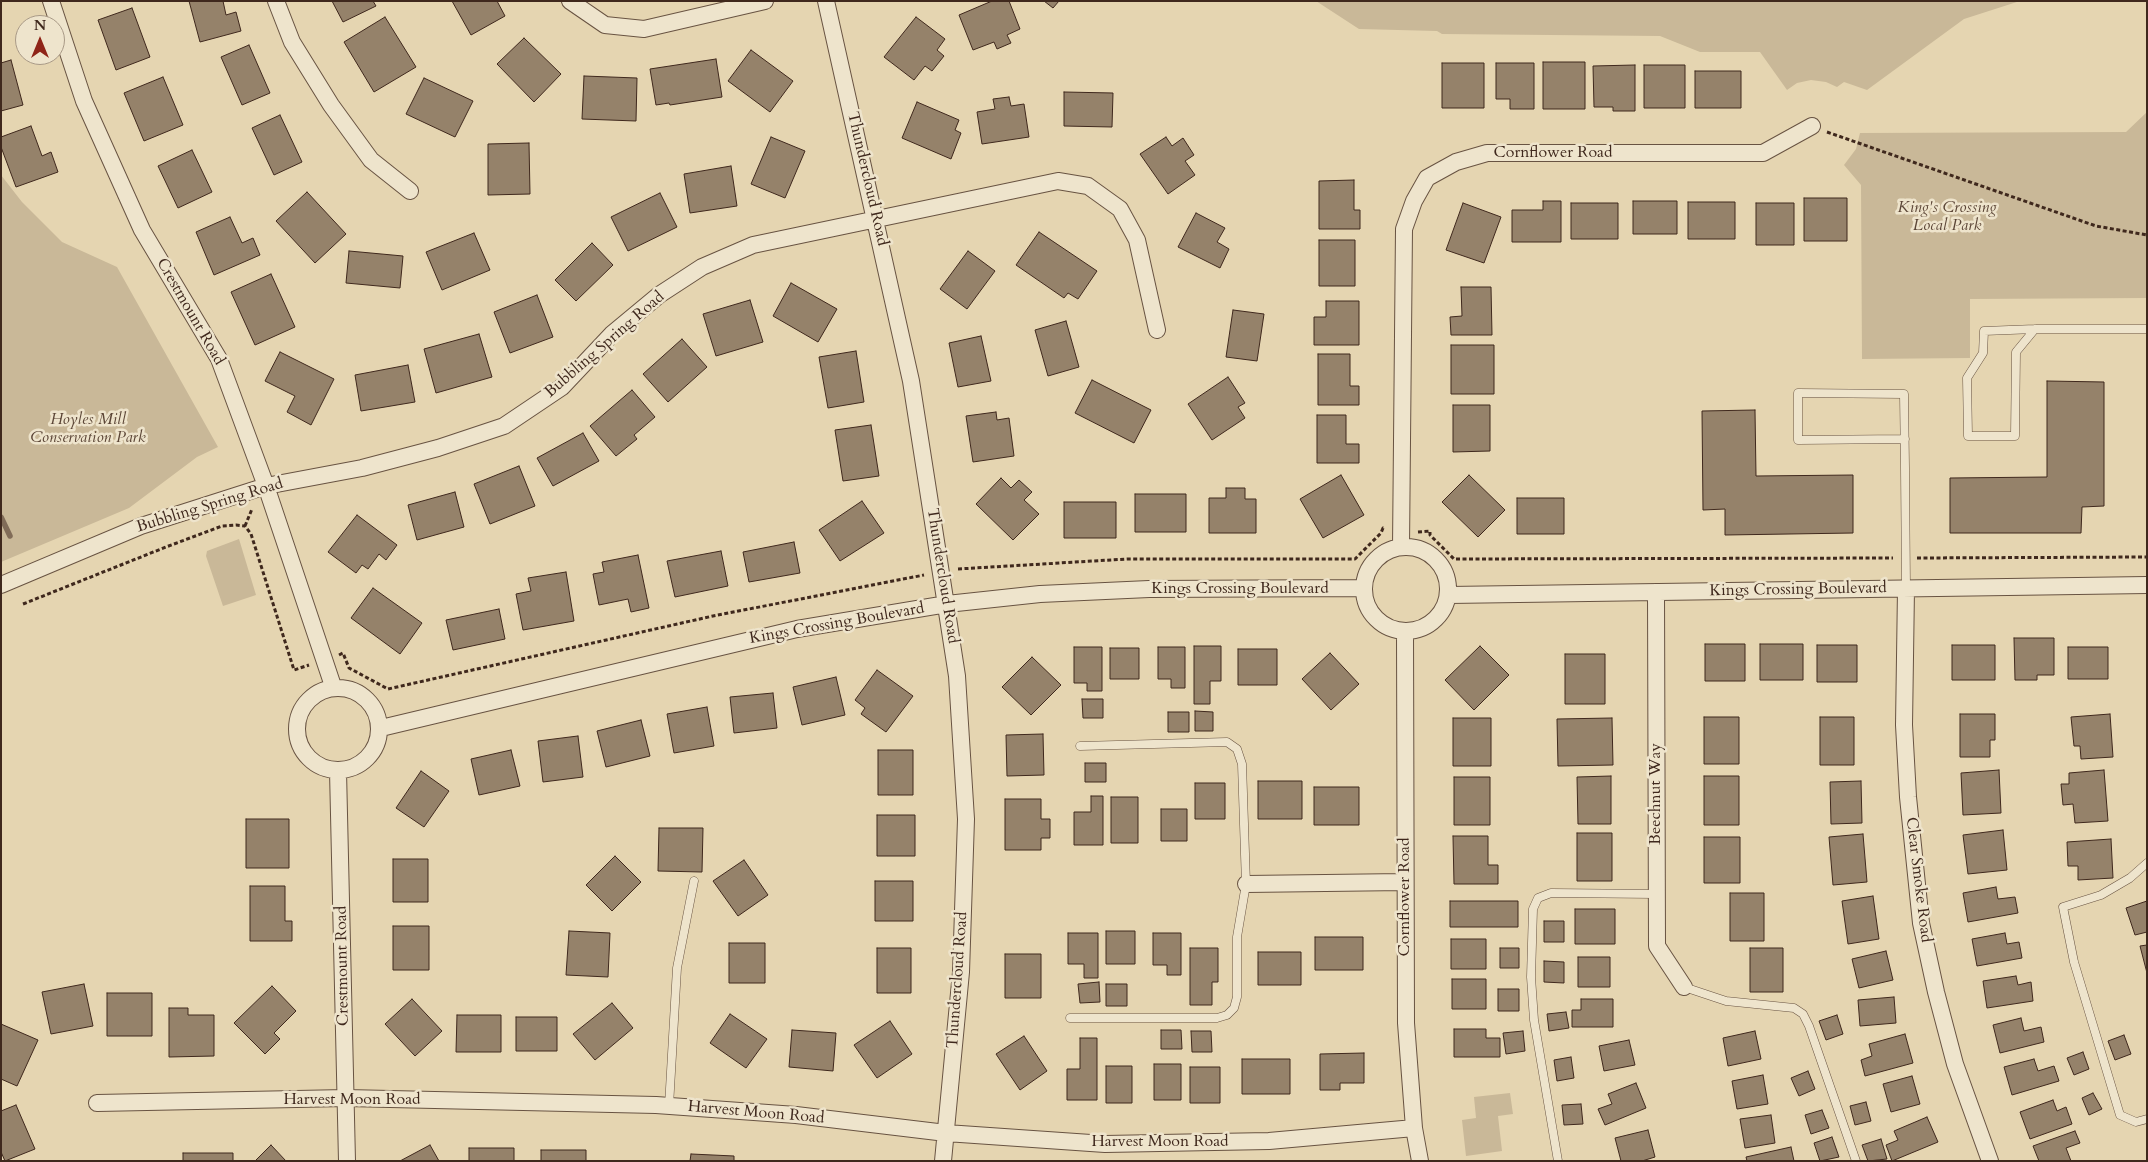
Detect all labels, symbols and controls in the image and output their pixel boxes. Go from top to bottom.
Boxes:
north arrow [15,15,65,65]
text: N [34,16,46,35]
street label: Thundercloud Road [842,110,892,248]
street label: Cornflower Road [1494,143,1612,163]
park label: King's Crossing Local Park [1897,198,1997,236]
street label: Crestmount Road [152,255,228,369]
street label: Bubbling Spring Road [541,288,669,402]
park label: Hoyles Mill Conservation Park [30,410,146,448]
street label: Bubbling Spring Road [134,475,286,537]
street label: Thundercloud Road [922,507,962,645]
street label: Kings Crossing Boulevard [1151,579,1329,599]
street label: Kings Crossing Boulevard [1709,579,1887,601]
street label: Kings Crossing Boulevard [748,599,926,649]
street label: Beechnut Way [1646,743,1666,845]
street label: Clear Smoke Road [1901,816,1935,944]
street label: Cornflower Road [1395,838,1415,956]
street label: Crestmount Road [332,906,354,1026]
street label: Thundercloud Road [944,911,972,1049]
street label: Harvest Moon Road [283,1090,421,1110]
street label: Harvest Moon Road [687,1097,825,1129]
street label: Harvest Moon Road [1091,1132,1229,1152]

